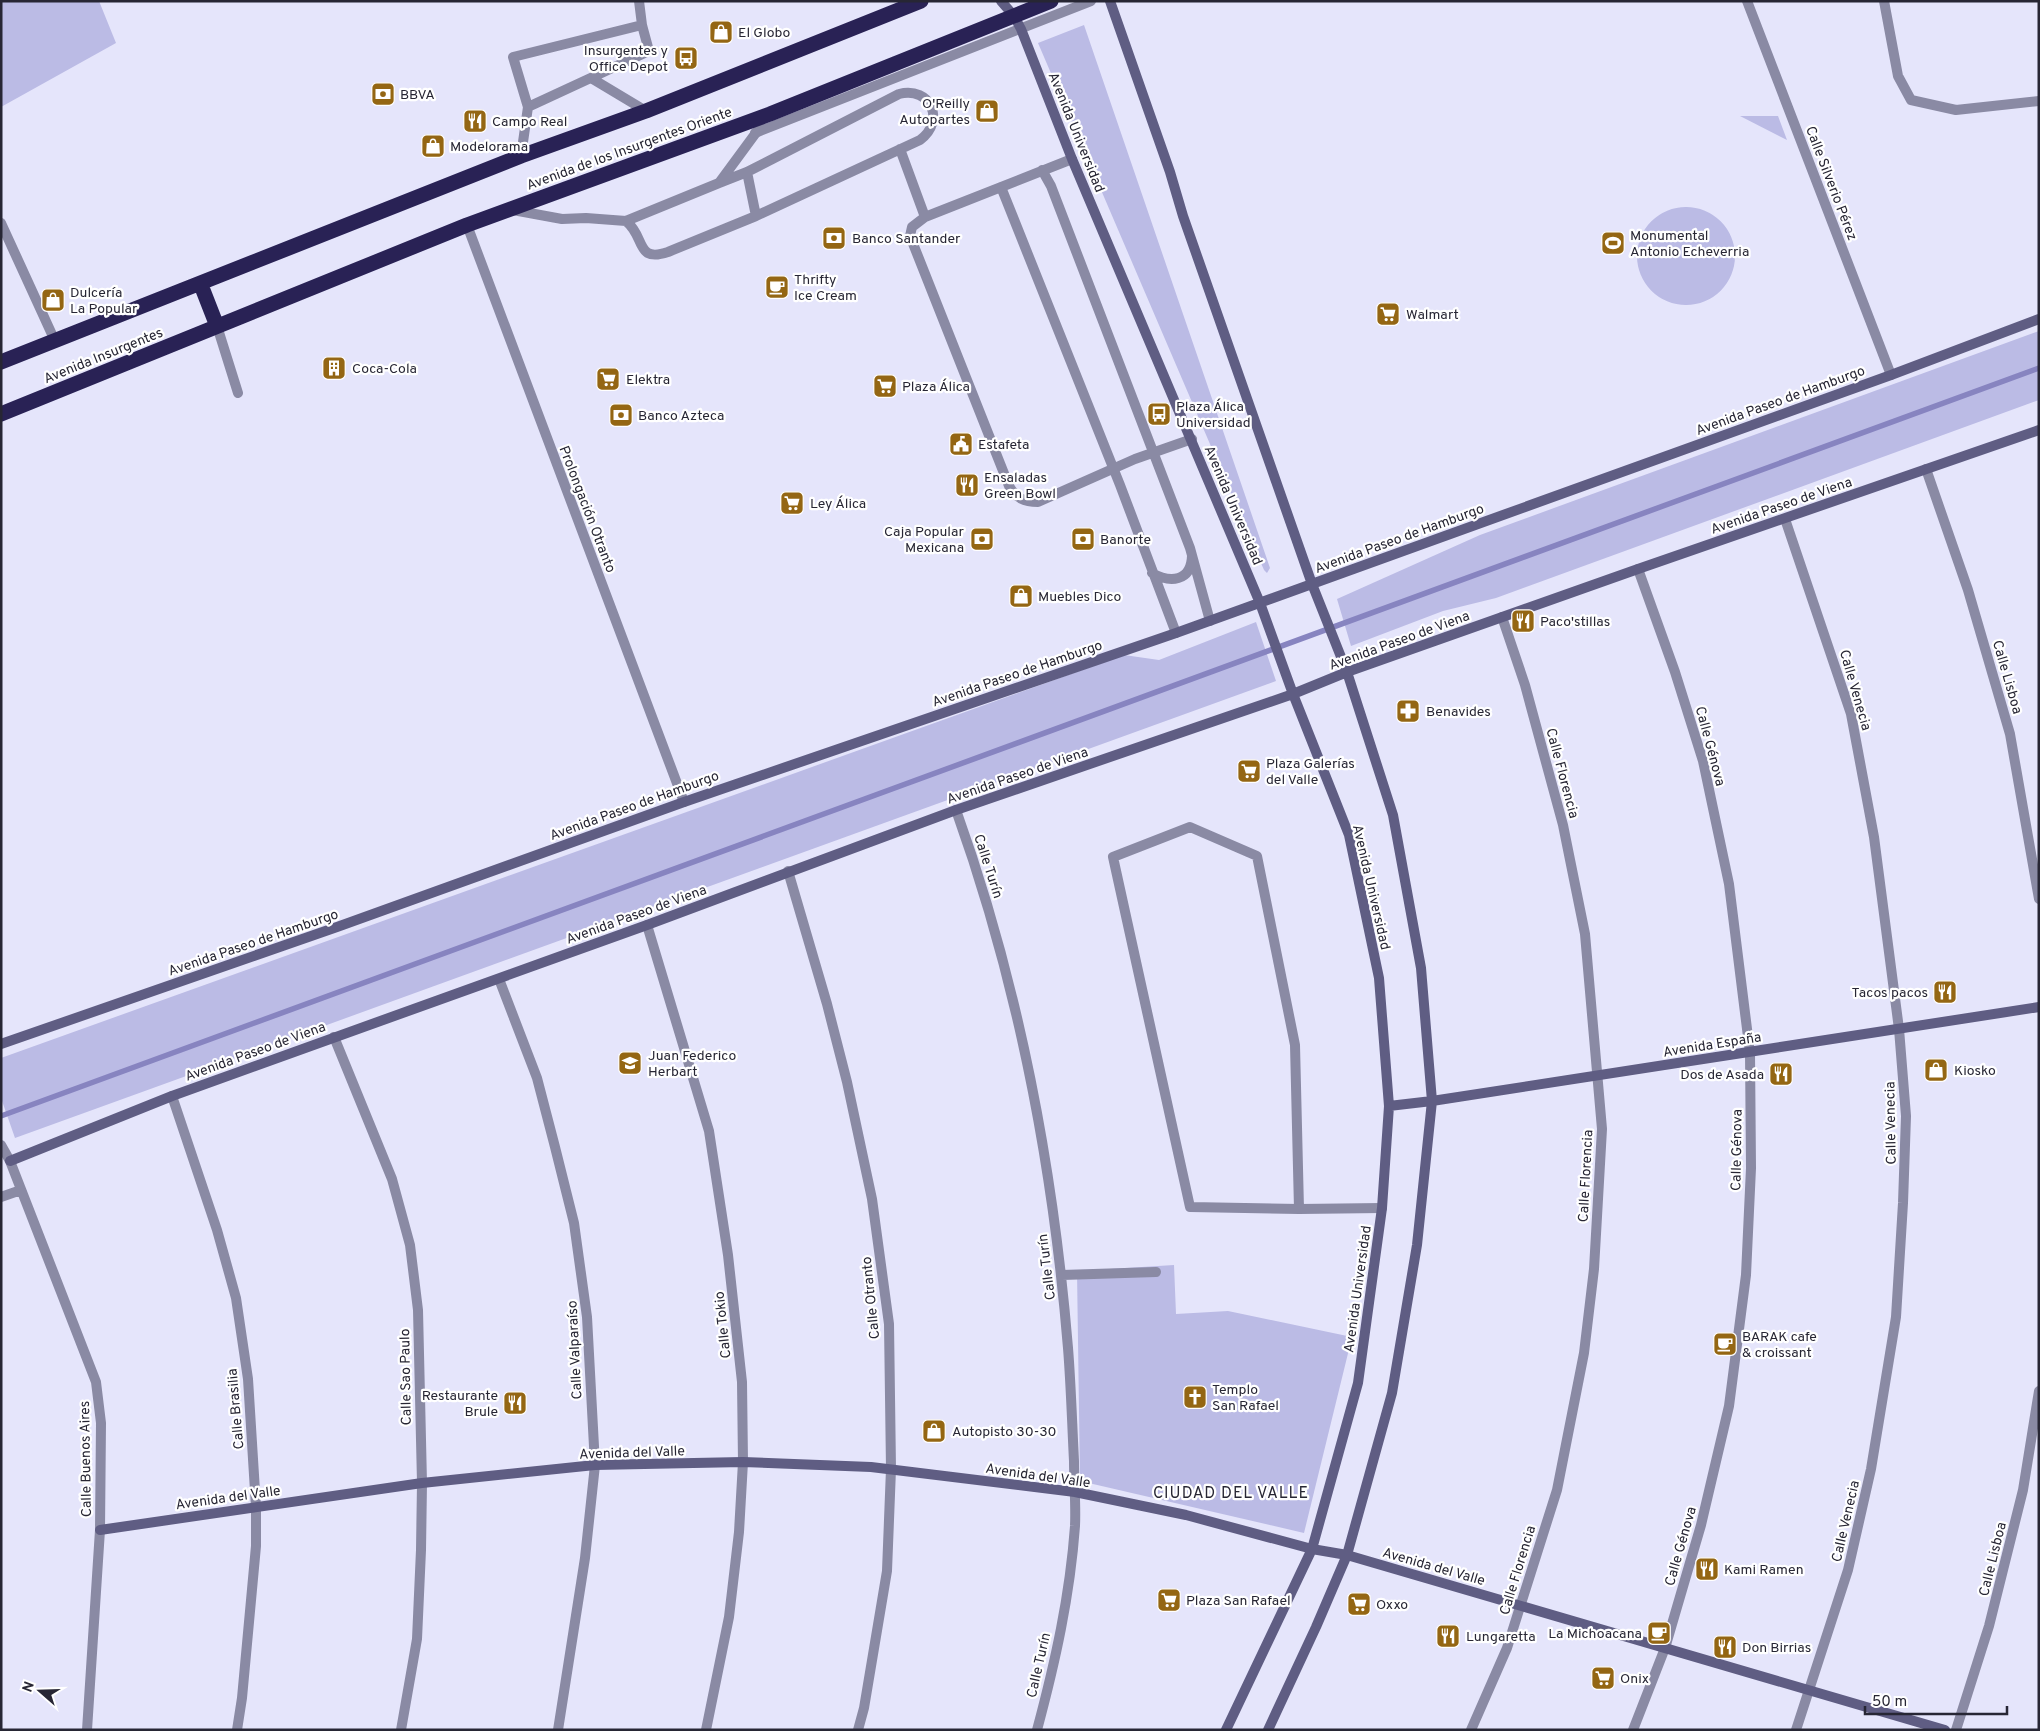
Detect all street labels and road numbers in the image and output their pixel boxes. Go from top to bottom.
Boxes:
street label: Avenida Universidad [1044,70,1107,195]
street label: Avenida de los Insurgentes Oriente [524,104,735,195]
street label: Calle Silverio Pérez [1801,124,1860,243]
street label: Avenida Insurgentes [41,325,166,388]
street label: Avenida Paseo de Hamburgo [1694,363,1868,440]
street label: Avenida Universidad [1200,443,1265,568]
street label: Prolongación Otranto [555,444,619,576]
street label: Avenida Paseo de Viena [1708,474,1854,539]
street label: Avenida Paseo de Hamburgo [1313,501,1487,578]
street label: Avenida Paseo de Viena [1327,608,1472,675]
street label: Avenida Paseo de Hamburgo [930,637,1105,712]
street label: Calle Lisboa [1988,639,2025,716]
street label: Calle Venecia [1835,648,1874,733]
street label: Calle Génova [1691,705,1728,788]
street label: Calle Florencia [1541,726,1582,820]
street label: Avenida Paseo de Viena [944,744,1090,809]
street label: Avenida Paseo de Hamburgo [548,768,722,845]
street label: Avenida Universidad [1348,823,1393,952]
street label: Calle Turín [969,832,1006,901]
street label: Avenida Paseo de Viena [564,882,709,949]
street label: Avenida Paseo de Hamburgo [166,906,341,981]
street label: Avenida Paseo de Viena [183,1019,328,1086]
street label: Avenida España [1662,1029,1763,1062]
street label: Calle Venecia [1882,1081,1901,1165]
street label: Calle Génova [1728,1109,1747,1191]
street label: Calle Florencia [1576,1129,1597,1223]
street label: Avenida Universidad [1341,1225,1376,1354]
street label: Calle Turín [1035,1233,1060,1301]
street label: Calle Otranto [859,1256,884,1340]
street label: Calle Tokio [711,1290,735,1359]
street label: Calle Valparaíso [564,1300,587,1400]
street label: Calle Sao Paulo [397,1328,416,1426]
street label: Calle Brasilia [224,1368,248,1450]
street label: Calle Buenos Aires [77,1401,96,1517]
street label: Avenida del Valle [579,1443,685,1464]
street label: Avenida del Valle [984,1461,1091,1492]
street label: Calle Venecia [1829,1479,1864,1564]
street label: Avenida del Valle [175,1483,282,1514]
street label: Calle Génova [1662,1505,1701,1588]
street label: Calle Lisboa [1976,1520,2011,1598]
street label: Calle Florencia [1497,1524,1540,1617]
street label: Avenida del Valle [1380,1545,1487,1590]
street label: Calle Turín [1024,1631,1055,1700]

